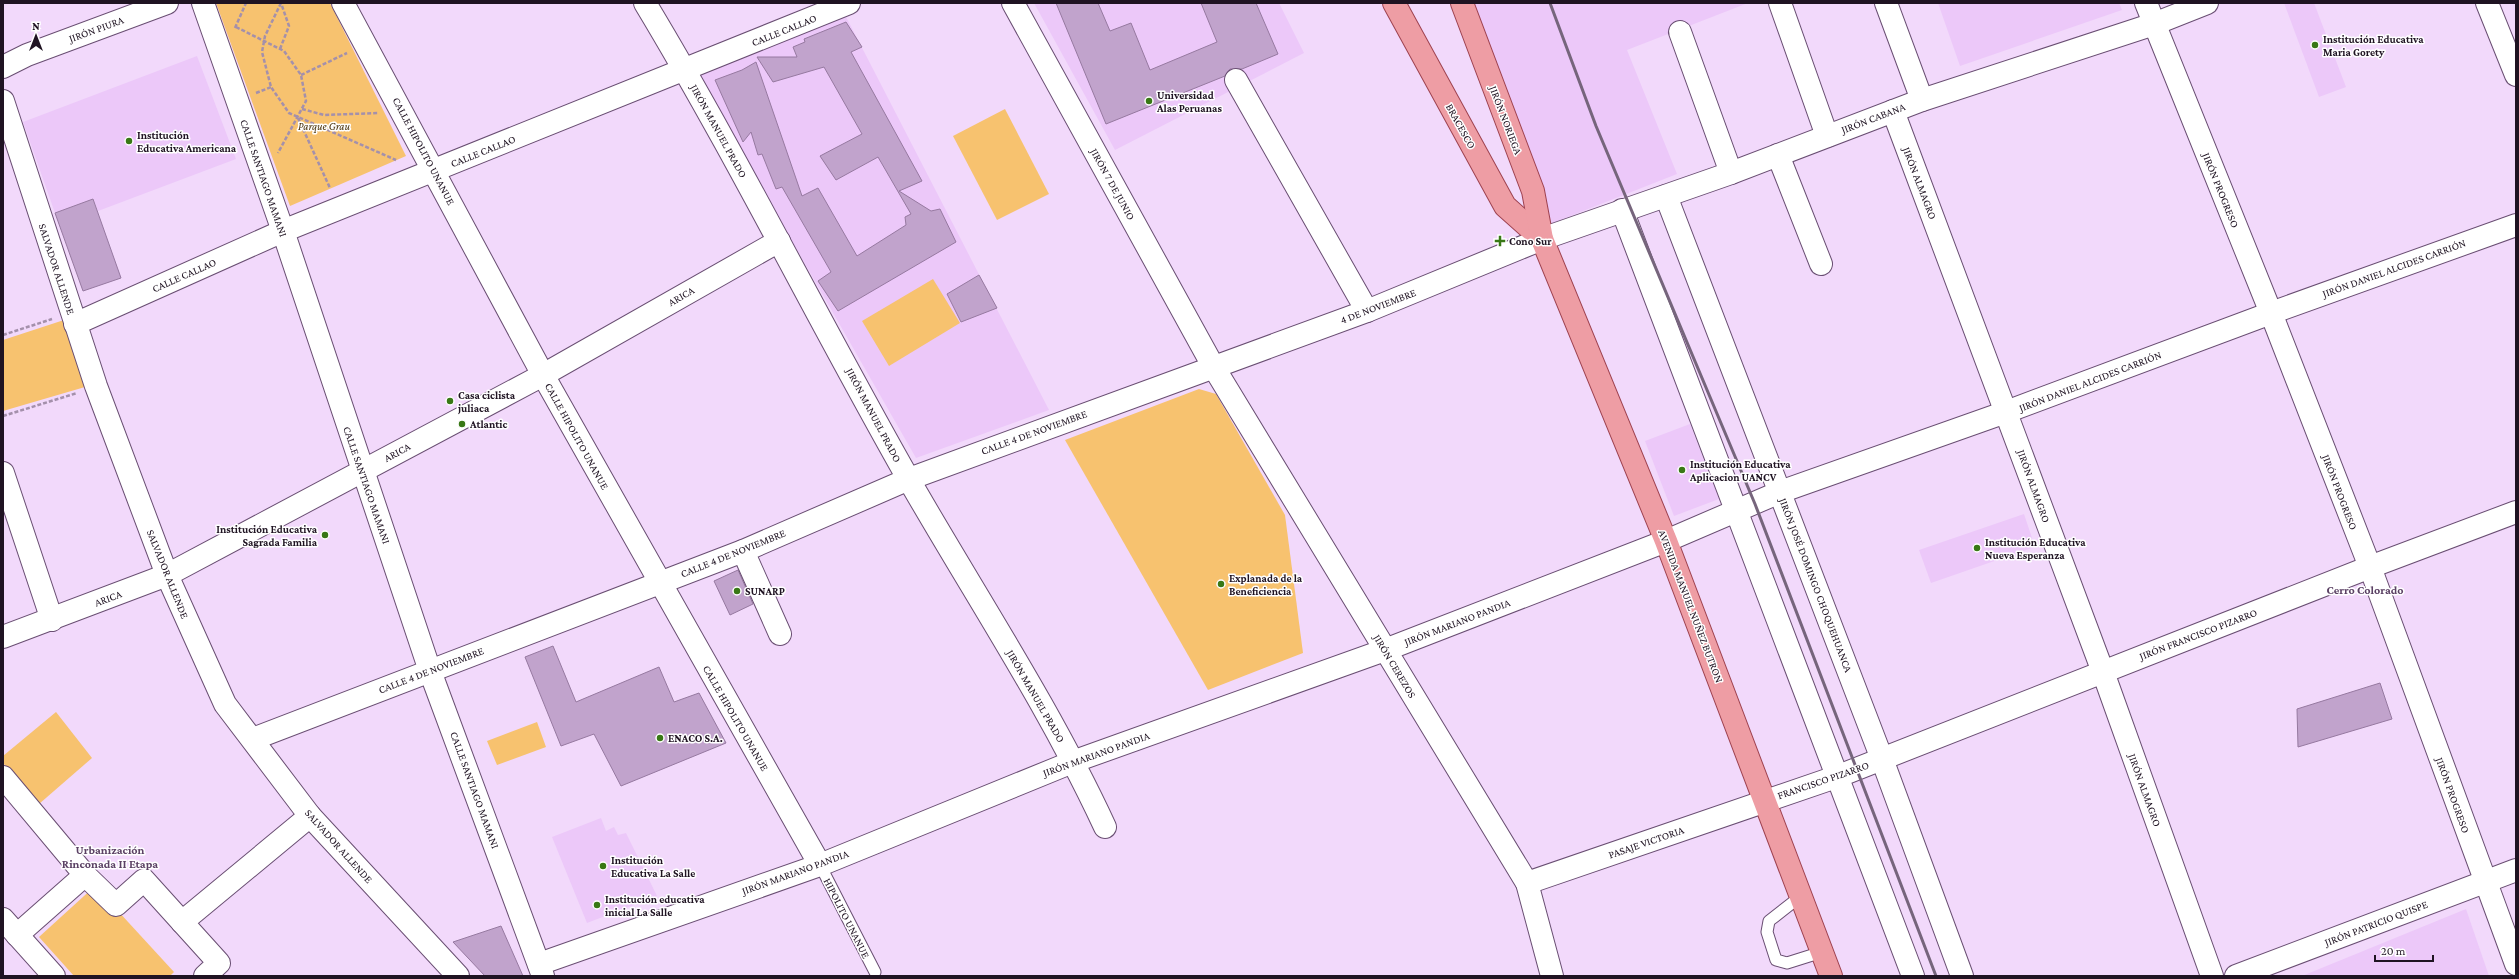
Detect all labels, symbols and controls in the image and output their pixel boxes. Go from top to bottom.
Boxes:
street label: CALLE CALLAO [750,12,818,48]
street label: JIRÓN PIURA [66,13,126,46]
north arrow [16,16,56,56]
text: N [32,20,40,32]
place label: Institución Educativa Maria Gorety [2323,33,2424,58]
marker: Institución Educativa Maria Gorety [2310,40,2320,50]
street label: JIRÓN MANUEL PRADO [687,81,750,180]
street label: JIRÓN NORIEGA [1486,83,1525,157]
place label: Universidad Alas Peruanas [1156,89,1222,114]
street label: CALLE HIPOLITO UNANUE [391,95,458,207]
marker: Universidad Alas Peruanas [1144,96,1154,106]
street label: JIRÓN CABANA [1838,100,1908,137]
street label: BRACESCO [1444,101,1478,151]
street label: CALLE SANTIAGO MAMANI [238,118,290,238]
park label: Parque Grau [298,120,350,133]
place label: Institución Educativa Americana [137,129,237,154]
street label: CALLE CALLAO [449,133,517,169]
marker: Institución Educativa Americana [124,136,134,146]
street label: JIRÓN ALMAGRO [1899,144,1939,221]
street label: JIRÓN 7 DE JUNIO [1087,145,1138,222]
street label: JIRÓN PROGRESO [2199,150,2241,230]
street label: SALVADOR ALLENDE [37,222,77,316]
marker: Cono Sur [1494,235,1506,247]
place label: Cono Sur [1509,235,1552,247]
street label: JIRÓN DANIEL ALCIDES CARRIÓN [2320,236,2468,301]
street label: CALLE CALLAO [150,256,218,294]
street label: ARICA [666,283,697,308]
street label: 4 DE NOVIEMBRE [1338,286,1418,326]
street label: JIRÓN DANIEL ALCIDES CARRIÓN [2016,348,2163,415]
street label: JIRÓN MANUEL PRADO [843,365,904,465]
street label: CALLE HIPOLITO UNANUE [543,381,611,491]
place label: Casa ciclista juliaca [457,389,516,415]
marker: Casa ciclista juliaca [445,396,455,406]
street label: CALLE 4 DE NOVIEMBRE [979,407,1089,457]
place label: Atlantic [469,418,507,430]
marker: Atlantic [457,419,467,429]
street label: CALLE SANTIAGO MAMANI [341,425,393,545]
street label: ARICA [382,440,413,464]
street label: JIRÓN ALMAGRO [2014,447,2053,524]
street label: JIRÓN PROGRESO [2319,452,2360,532]
place label: Institución Educativa Aplicacion UANCV [1689,458,1791,483]
marker: Institución Educativa Aplicacion UANCV [1677,465,1687,475]
street label: JIRÓN JOSÉ DOMINGO CHOQUEHUANCA [1776,495,1855,675]
place label: Institución Educativa Sagrada Familia [216,523,318,548]
street label: CALLE 4 DE NOVIEMBRE [679,526,787,580]
street label: SALVADOR ALLENDE [145,528,191,620]
street label: AVENIDA MANUEL NUÑEZ BUTRON [1656,528,1726,684]
marker: Institución Educativa Sagrada Familia [320,530,330,540]
place label: Institución Educativa Nueva Esperanza [1985,536,2086,561]
marker: Institución Educativa Nueva Esperanza [1972,543,1982,553]
place label: Explanada de la Beneficiencia [1229,572,1303,597]
marker: Explanada de la Beneficiencia [1216,579,1226,589]
district label: Cerro Colorado [2326,583,2404,597]
place label: SUNARP [745,585,785,597]
marker: SUNARP [732,586,742,596]
street label: ARICA [93,587,124,609]
street label: JIRÓN MARIANO PANDIA [1401,596,1513,649]
street label: JIRÓN FRANCISCO PIZARRO [2137,606,2259,663]
street label: JIRÓN CEREZOS [1370,631,1419,700]
street label: CALLE 4 DE NOVIEMBRE [377,644,485,696]
street label: JIRÓN MANUEL PRADO [1003,647,1067,745]
street label: CALLE HIPOLITO UNANUE [701,663,771,773]
street label: JIRÓN MARIANO PANDIA [1040,729,1152,780]
street label: CALLE SANTIAGO MAMANI [448,730,502,850]
place label: ENACO S.A. [668,732,723,744]
marker: ENACO S.A. [655,733,665,743]
street label: JIRÓN ALMAGRO [2125,751,2164,828]
street label: JIRÓN PROGRESO [2432,755,2472,835]
street label: FRANCISCO PIZARRO [1776,759,1870,801]
street label: SALVADOR ALLENDE [303,807,375,885]
street label: PASAJE VICTORIA [1607,823,1686,862]
district label: Urbanización Rinconada II Etapa [62,843,158,871]
street label: JIRÓN MARIANO PANDIA [739,847,851,898]
place label: Institución Educativa La Salle [611,854,695,879]
marker: Institución Educativa La Salle [598,861,608,871]
street label: HIPOLITO UNANUE [822,876,872,960]
place label: Institución educativa inicial La Salle [605,893,705,918]
street label: JIRÓN PATRICIO QUISPE [2322,898,2430,950]
marker: Institución educativa inicial La Salle [592,900,602,910]
scale bar [2375,937,2433,963]
text: 20 m [2381,944,2406,958]

